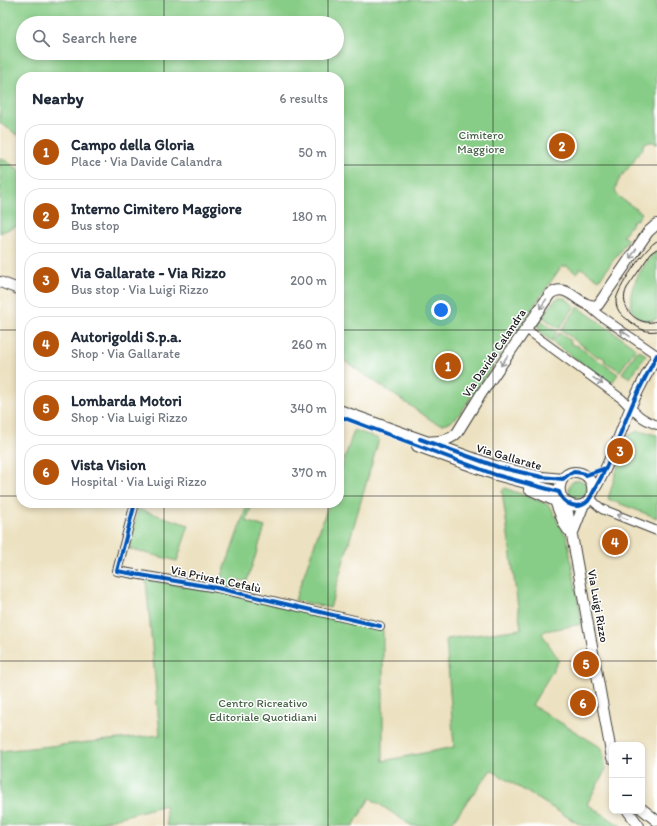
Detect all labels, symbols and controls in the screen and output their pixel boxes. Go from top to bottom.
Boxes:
search box [16,16,344,60]
icon: search [30,27,52,49]
text: Search here [62,29,137,47]
text: Nearby [32,88,84,108]
text: 6 results [280,91,328,106]
park label: Cimitero Maggiore [457,128,505,156]
pin: 2 [549,131,575,161]
text: Campo della Gloria [71,136,194,154]
text: 1 [43,145,49,160]
text: 50 m [298,145,327,160]
text: Place · Via Davide Calandra [71,154,222,169]
text: Interno Cimitero Maggiore [71,200,242,218]
text: 2 [43,209,49,224]
text: 180 m [292,209,327,224]
text: Bus stop [71,218,119,233]
one-way arrow [629,248,637,259]
text: Via Gallarate - Via Rizzo [71,264,226,282]
text: 3 [42,273,50,288]
text: 200 m [290,273,327,288]
text: Bus stop · Via Luigi Rizzo [71,282,209,297]
one-way arrow [539,299,547,310]
your location [431,300,451,320]
street label: Via Davide Calandra [459,306,529,400]
text: Autorigoldi S.p.a. [71,328,182,346]
one-way arrow [620,329,631,337]
text: 4 [42,337,50,352]
text: 260 m [291,337,327,352]
text: Shop · Via Gallarate [71,346,180,361]
pin: 1 [435,351,461,381]
one-way arrow [500,355,508,366]
one-way arrow [592,377,603,385]
text: Lombarda Motori [71,392,182,410]
text: 5 [43,401,49,416]
text: 340 m [290,401,327,416]
text: Shop · Via Luigi Rizzo [71,410,188,425]
pin: 3 [607,436,633,466]
street label: Via Gallarate [475,441,543,473]
text: Vista Vision [71,456,146,474]
text: 6 [43,465,49,480]
text: 370 m [292,465,327,480]
text: Hospital · Via Luigi Rizzo [71,474,207,489]
one-way arrow [616,513,628,520]
pin: 4 [602,527,628,557]
street label: Via Privata Cefalù [169,563,263,596]
street label: Via Luigi Rizzo [585,568,611,644]
pin: 5 [573,649,599,679]
pin: 6 [570,688,596,718]
park label: Centro Ricreativo Editoriale Quotidiani [209,696,317,724]
map controls [609,742,645,814]
button: + [609,742,645,778]
button: − [609,778,645,814]

